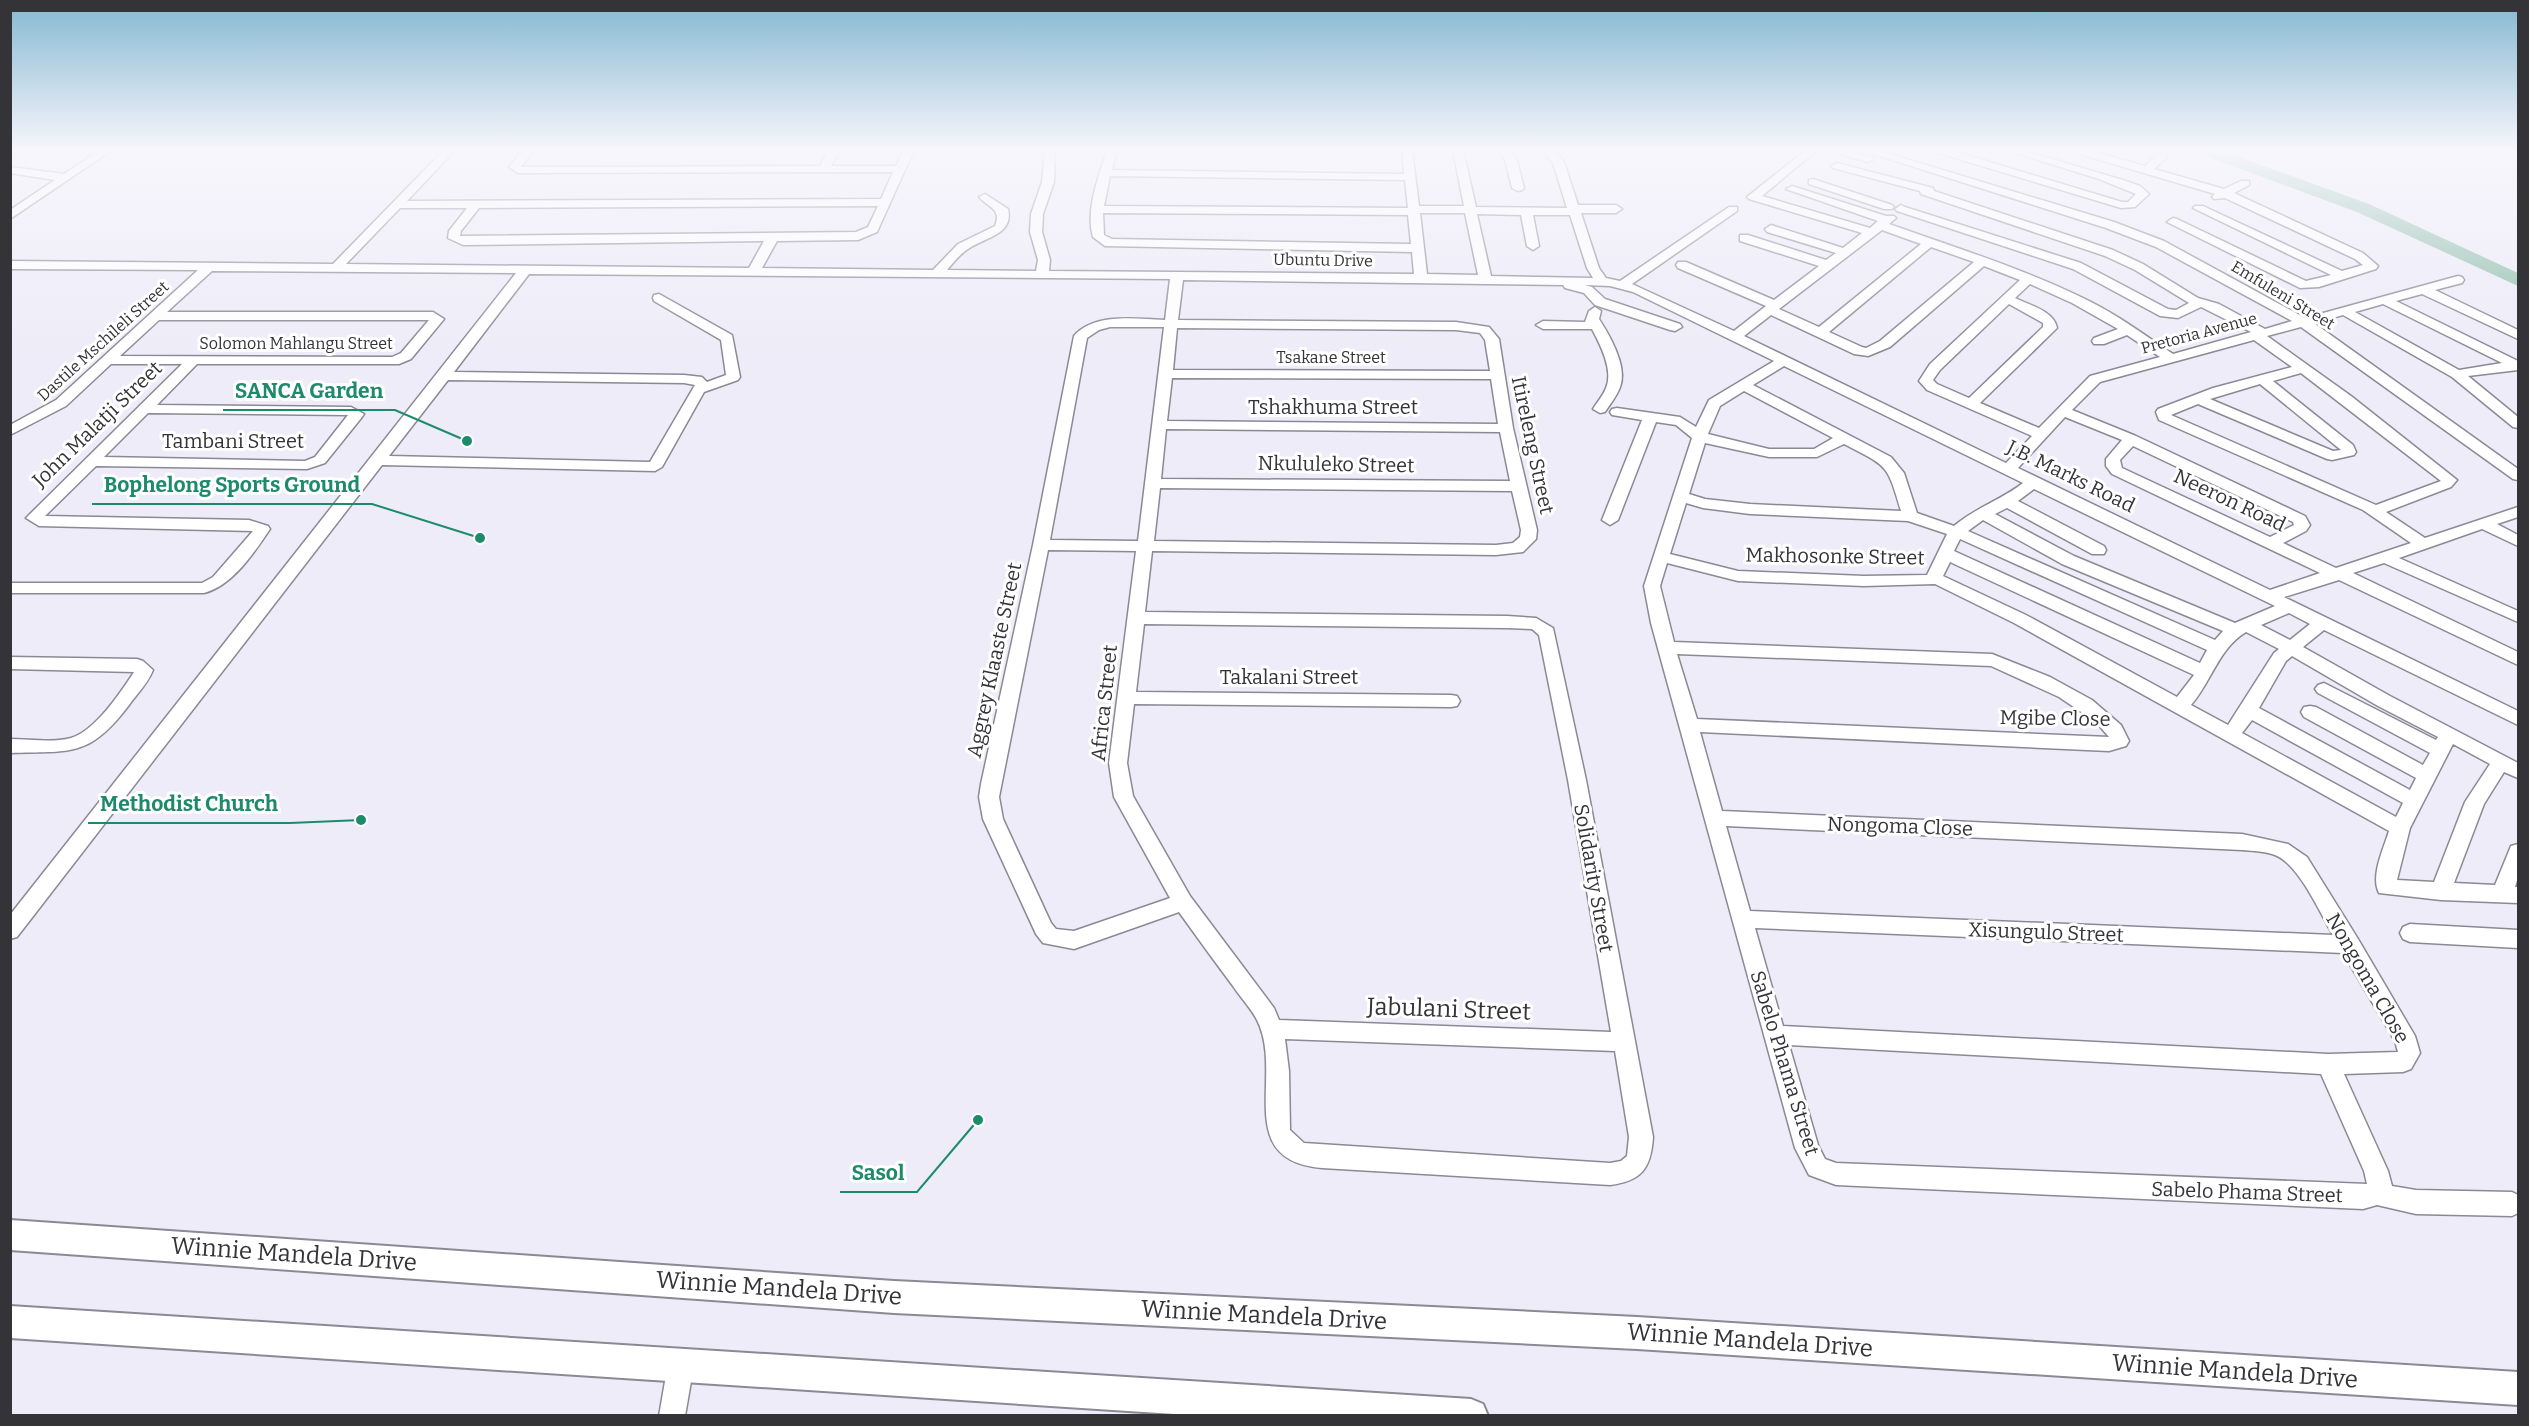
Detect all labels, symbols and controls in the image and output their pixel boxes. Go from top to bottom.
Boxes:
street label: Ubuntu Drive [1273,250,1373,270]
street label: Emfuleni Street [2228,257,2338,333]
street label: Dastile Mschileli Street [33,277,173,405]
street label: Pretoria Avenue [2139,308,2259,358]
street label: Solomon Mahlangu Street [199,334,393,353]
street label: Tsakane Street [1276,348,1386,367]
street label: John Malatji Street [27,356,167,493]
callout: SANCA Garden [223,371,395,410]
street label: Itireleng Street [1507,374,1559,516]
text: SANCA Garden [235,378,384,404]
street label: Tshakhuma Street [1248,395,1418,419]
street label: Tambani Street [162,429,304,453]
street label: J.B. Marks Road [2002,434,2139,517]
street label: Nkululeko Street [1257,451,1415,477]
street label: Neeron Road [2170,464,2290,536]
callout: Bophelong Sports Ground [92,465,372,504]
text: Bophelong Sports Ground [104,472,361,498]
street label: Makhosonke Street [1745,542,1925,570]
street label: Aggrey Klaaste Street [962,560,1026,760]
street label: Africa Street [1086,644,1122,762]
street label: Takalani Street [1220,665,1358,689]
street label: Mgibe Close [1999,705,2111,731]
callout: Methodist Church [88,784,290,823]
text: Methodist Church [100,791,279,817]
street label: Solidarity Street [1569,802,1619,954]
street label: Nongoma Close [1827,811,1973,841]
street label: Nongoma Close [2321,909,2415,1047]
street label: Xisungulo Street [1968,917,2124,947]
street label: Sabelo Phama Street [1745,968,1825,1158]
street label: Jabulani Street [1366,992,1532,1026]
callout: Sasol [840,1153,917,1192]
text: Sasol [851,1160,905,1186]
street label: Sabelo Phama Street [2151,1177,2343,1207]
street label: Winnie Mandela Drive [170,1231,418,1277]
street label: Winnie Mandela Drive [655,1265,903,1311]
street label: Winnie Mandela Drive [1140,1295,1388,1335]
street label: Winnie Mandela Drive [1626,1317,1874,1363]
street label: Winnie Mandela Drive [2111,1348,2359,1394]

